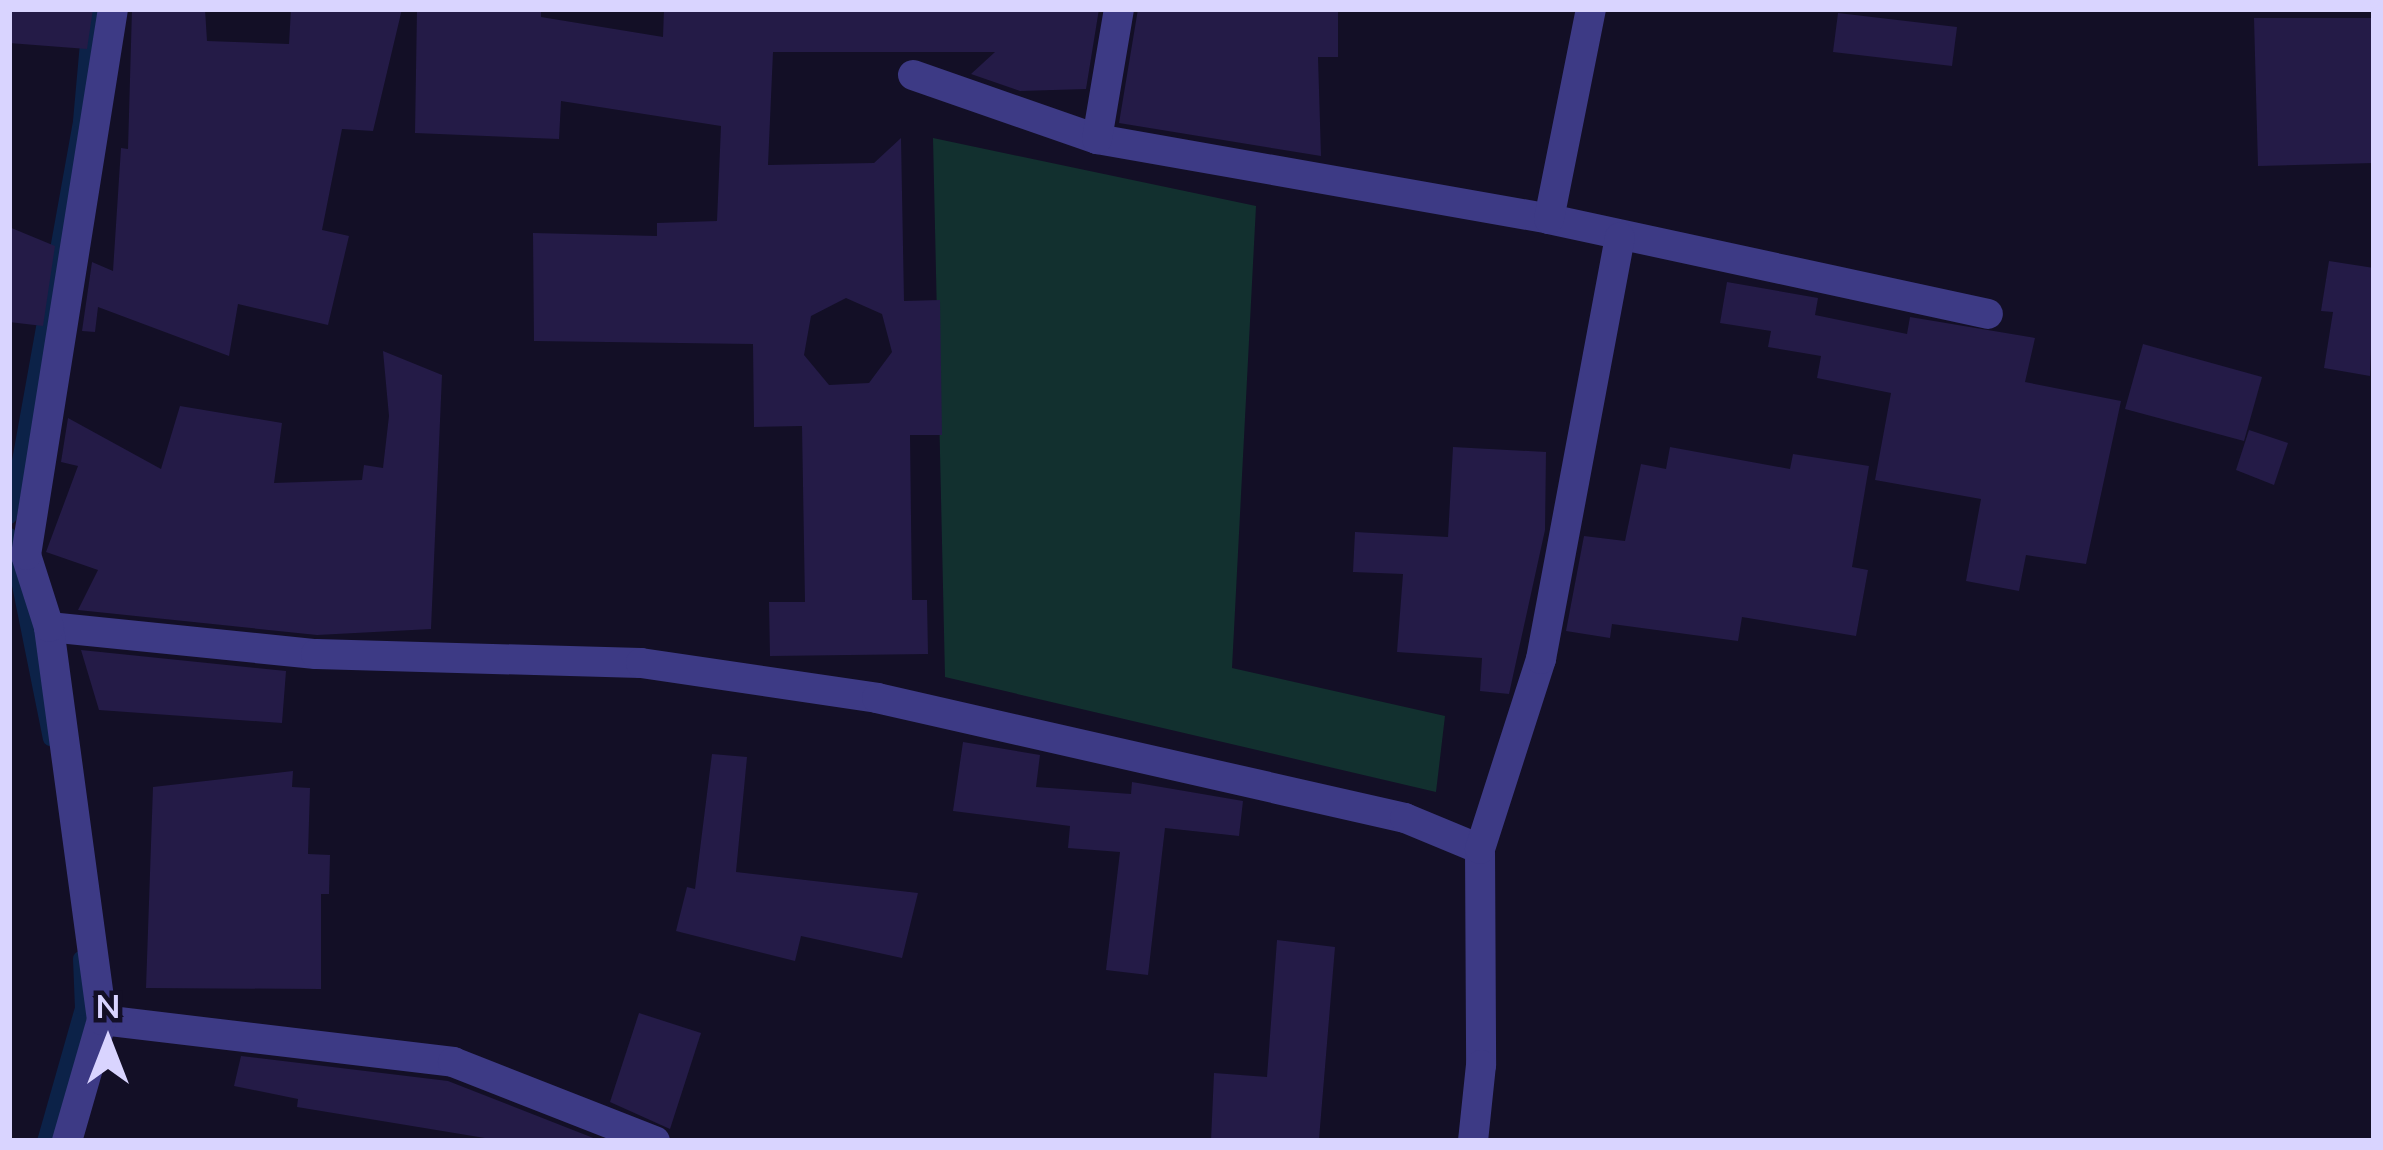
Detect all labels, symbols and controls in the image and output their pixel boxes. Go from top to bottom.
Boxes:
north arrow [48,982,168,1102]
text: N [96,985,120,1026]

